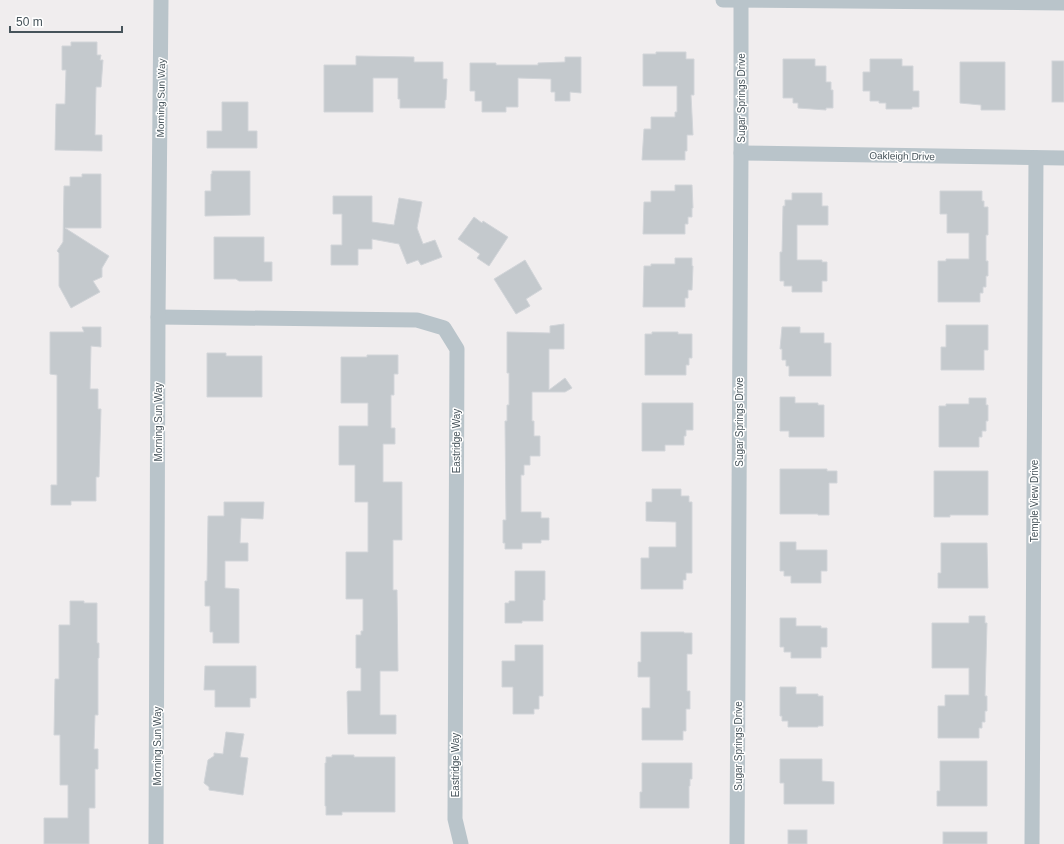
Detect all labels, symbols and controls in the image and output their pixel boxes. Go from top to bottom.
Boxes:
scale bar [10,8,122,34]
text: 50 m [16,15,43,29]
street label: Sugar Springs Drive [736,53,747,143]
street label: Morning Sun Way [155,58,167,138]
street label: Oakleigh Drive [869,150,935,162]
street label: Sugar Springs Drive [734,377,745,467]
street label: Morning Sun Way [153,382,164,462]
street label: Eastridge Way [451,409,462,473]
street label: Temple View Drive [1029,459,1040,542]
street label: Sugar Springs Drive [733,701,744,791]
street label: Morning Sun Way [152,706,163,786]
street label: Eastridge Way [450,733,461,797]

